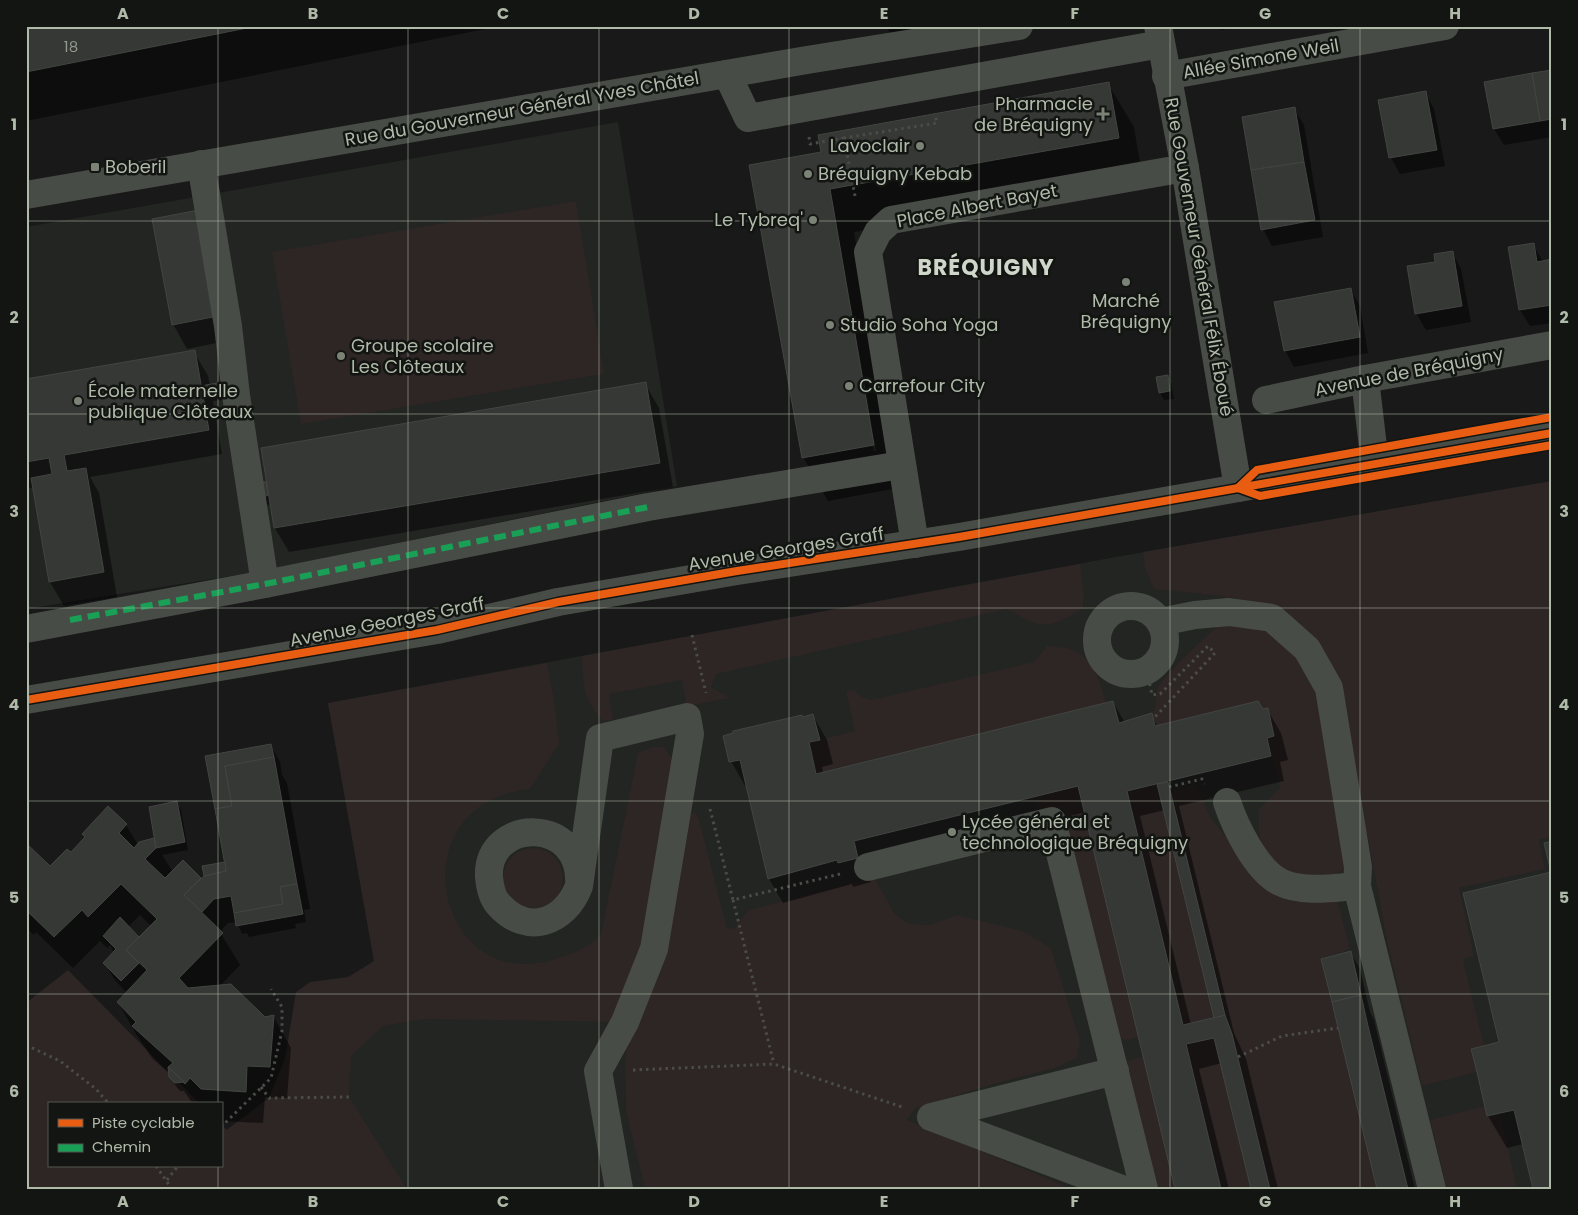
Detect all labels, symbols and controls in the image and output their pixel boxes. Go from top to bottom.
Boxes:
text: A [117,2,129,25]
text: B [308,2,318,25]
text: C [497,2,509,25]
text: D [688,2,700,25]
text: E [880,2,888,25]
text: F [1071,2,1080,25]
text: G [1259,2,1271,25]
text: H [1449,2,1461,25]
street label: Allée Simone Weil [1181,32,1341,85]
house number: 18 [64,36,78,57]
street label: Rue du Gouverneur Général Yves Châtel [343,65,701,152]
place label: Pharmacie de Bréquigny [974,91,1093,137]
street label: Rue Gouverneur Général Félix Éboué [1159,96,1240,418]
marker: Pharmacie de Bréquigny [1097,108,1109,120]
text: 1 [11,113,17,136]
text: 1 [1561,113,1567,136]
place label: Lavoclair [830,133,910,158]
marker: Lavoclair [914,140,926,152]
place label: Boberil [105,154,166,179]
marker: Boberil [89,161,101,173]
place label: Bréquigny Kebab [818,161,972,186]
marker: Bréquigny Kebab [802,168,814,180]
street label: Place Albert Bayet [895,178,1059,233]
place label: Le Tybreq' [714,207,803,232]
marker: Le Tybreq' [807,214,819,226]
district label: BRÉQUIGNY [917,252,1055,283]
marker: Marché Bréquigny [1120,276,1132,288]
place label: Marché Bréquigny [1081,288,1171,334]
text: 2 [9,306,19,329]
text: 2 [1559,306,1569,329]
place label: Studio Soha Yoga [840,312,999,337]
marker: Studio Soha Yoga [824,319,836,331]
place label: Groupe scolaire Les Clôteaux [351,333,494,379]
street label: Avenue de Bréquigny [1313,341,1505,402]
marker: Groupe scolaire Les Clôteaux [335,350,347,362]
place label: Carrefour City [859,373,985,398]
place label: École maternelle publique Clôteaux [88,378,253,424]
marker: Carrefour City [843,380,855,392]
marker: École maternelle publique Clôteaux [72,395,84,407]
text: 3 [9,500,19,523]
text: 3 [1559,500,1569,523]
street label: Avenue Georges Graff [686,521,886,576]
street label: Avenue Georges Graff [287,590,487,653]
text: 4 [9,693,20,716]
text: 4 [1559,693,1570,716]
place label: Lycée général et technologique Bréquigny [962,809,1188,855]
marker: Lycée général et technologique Bréquigny [946,826,958,838]
text: 5 [9,886,19,909]
text: 5 [1559,886,1569,909]
text: 6 [9,1080,19,1103]
text: 6 [1559,1080,1569,1103]
legend [48,1102,222,1168]
text: Piste cyclable [92,1112,195,1133]
text: Chemin [92,1136,151,1157]
text: A [117,1190,129,1213]
text: B [308,1190,318,1213]
text: C [497,1190,509,1213]
text: D [688,1190,700,1213]
text: E [880,1190,888,1213]
text: F [1071,1190,1080,1213]
text: G [1259,1190,1271,1213]
text: H [1449,1190,1461,1213]

